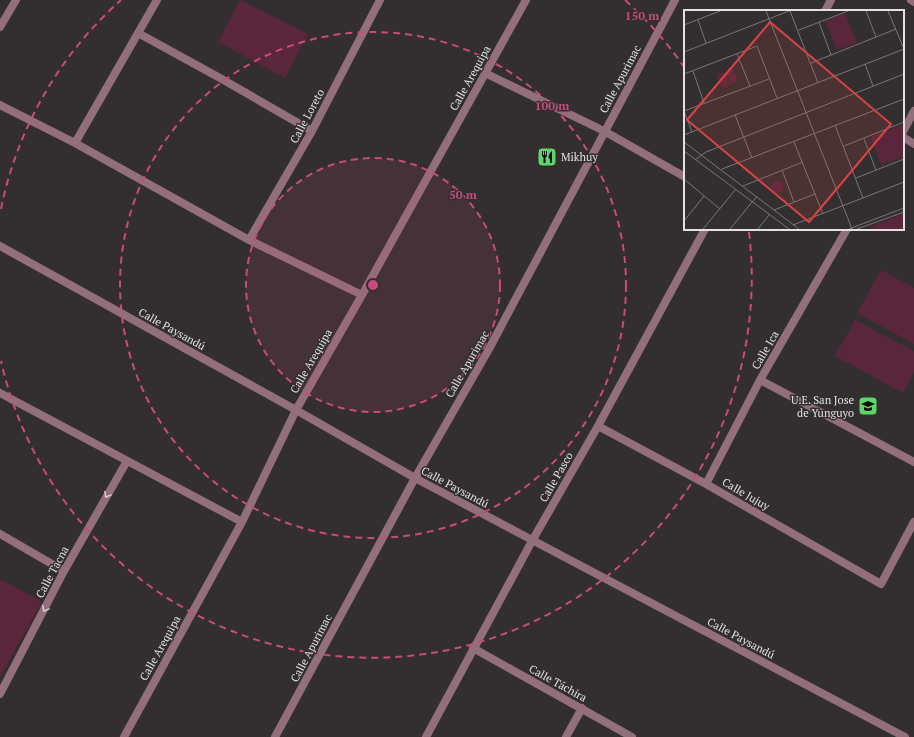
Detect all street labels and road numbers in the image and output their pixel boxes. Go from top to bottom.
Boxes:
street label: Calle Arequipa [446,43,494,113]
street label: Calle Apurimac [596,43,644,115]
street label: Calle Loreto [287,86,327,146]
street label: Calle Paysandú [136,305,209,353]
street label: Calle Arequipa [287,326,335,396]
street label: Calle Apurimac [442,328,492,400]
street label: Calle Ica [748,328,782,372]
street label: Calle Pasco [536,450,576,504]
street label: Calle Paysandú [419,463,492,511]
street label: Calle Jujuy [720,475,773,513]
street label: Calle Tacna [33,543,72,600]
street label: Calle Apurimac [287,612,335,684]
street label: Calle Arequipa [136,613,184,683]
street label: Calle Paysandú [705,614,778,662]
street label: Calle Táchira [527,661,590,705]

